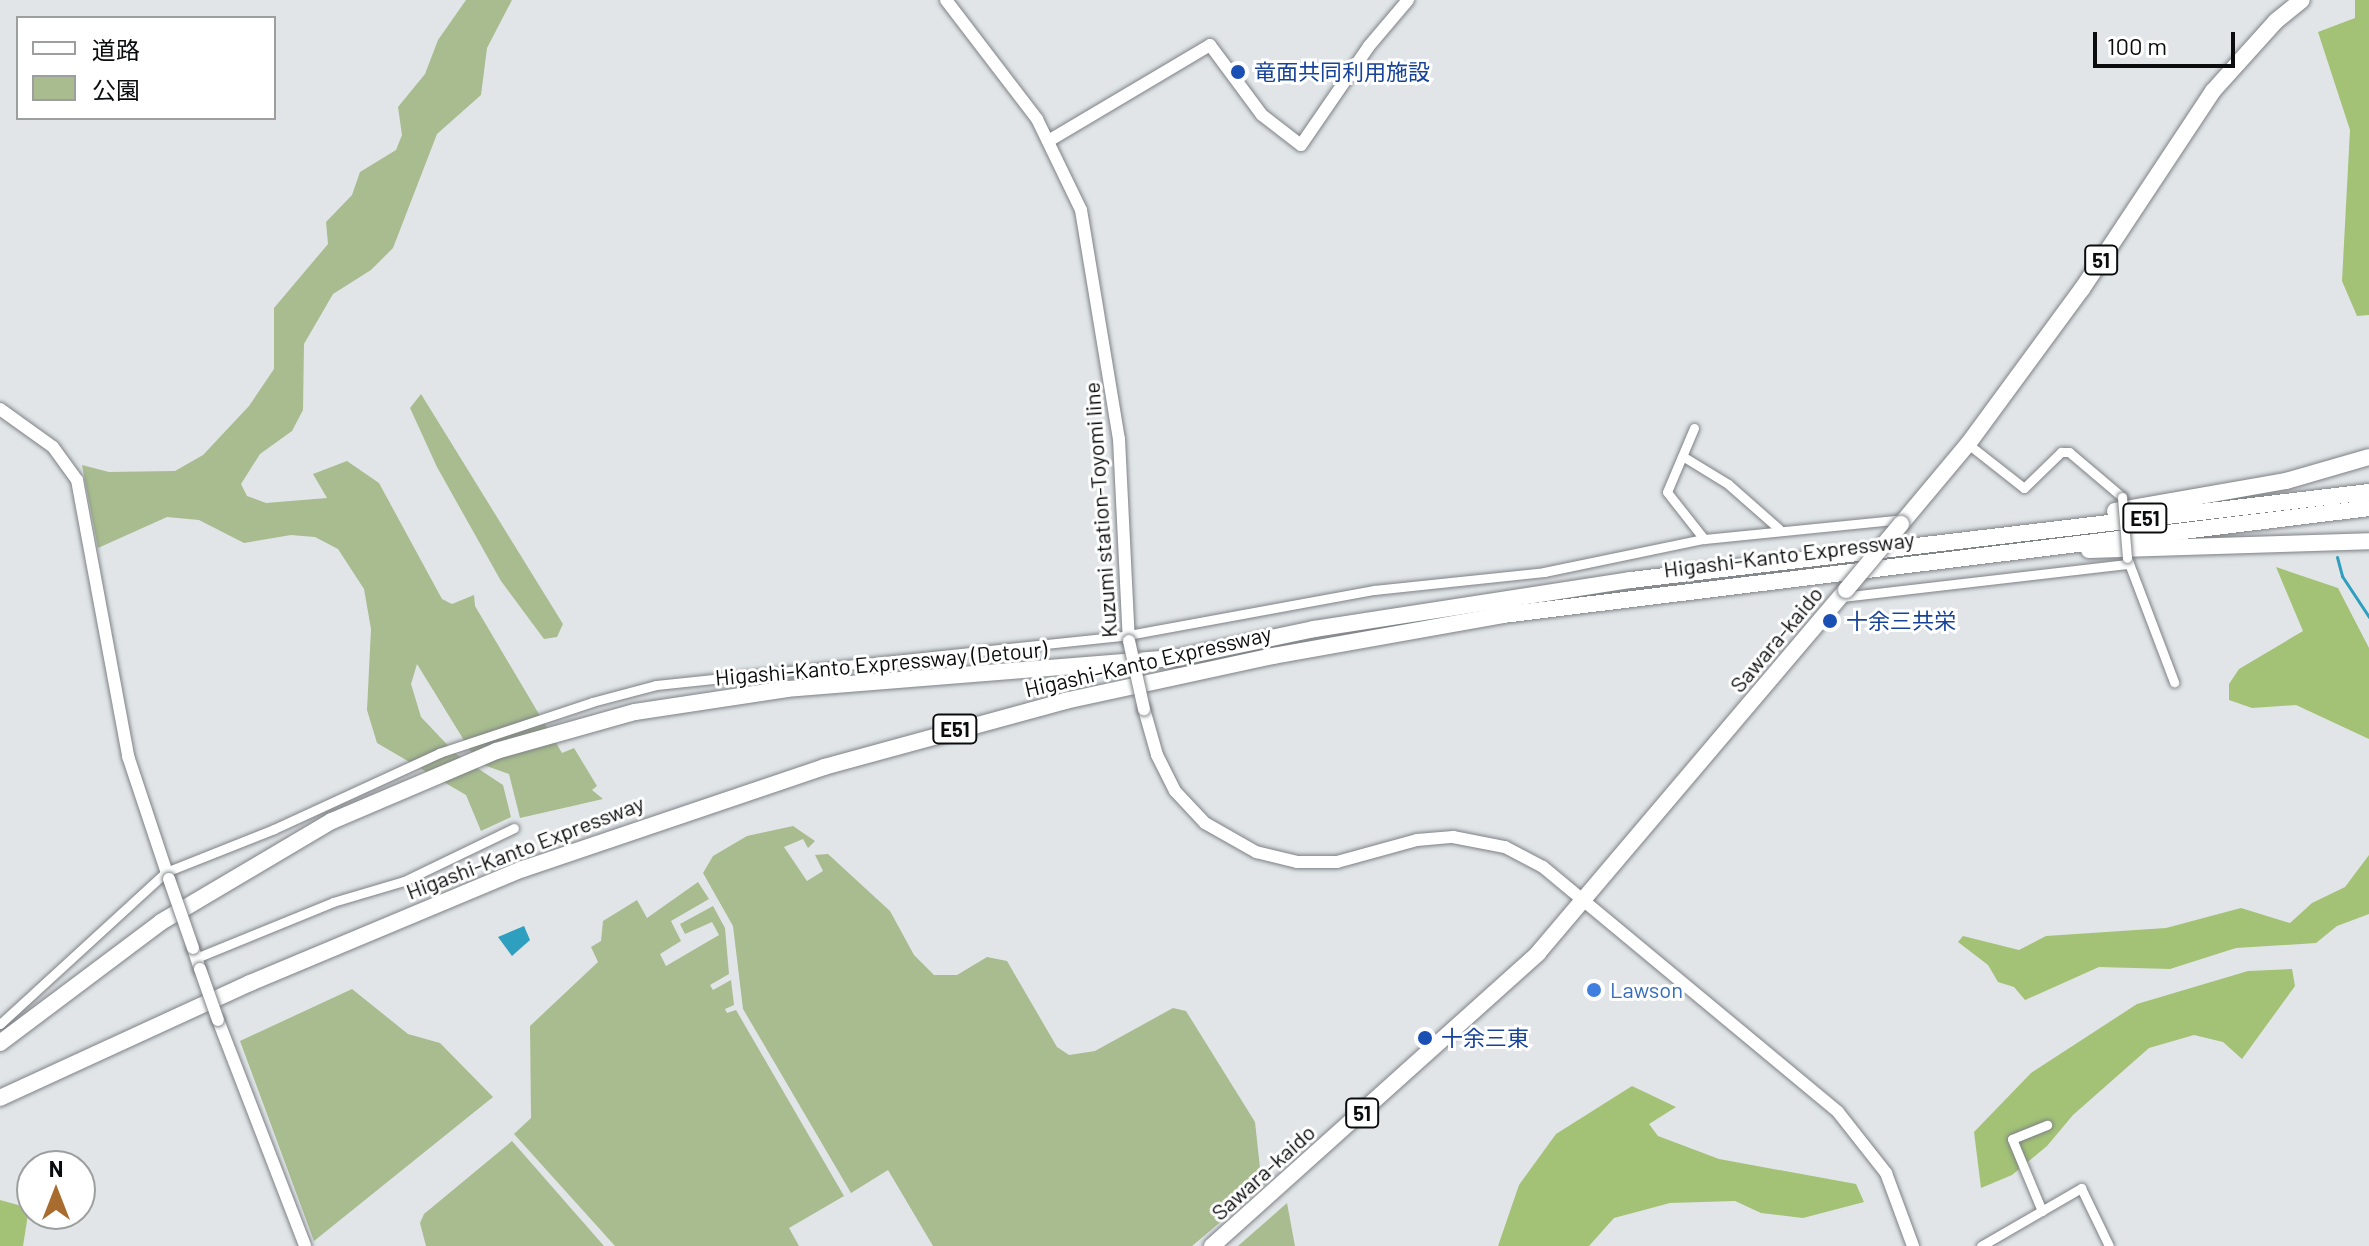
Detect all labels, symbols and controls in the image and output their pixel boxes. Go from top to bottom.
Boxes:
legend [16,16,276,120]
scale bar [2097,16,2239,66]
text: 100 m [2107,31,2167,60]
text: 道路 [92,35,140,64]
place label: 竜面共同利用施設 [1254,59,1430,85]
marker: 竜面共同利用施設 [1229,63,1247,81]
text: 公園 [92,75,140,104]
road number: 51 [2083,244,2119,276]
street label: Kuzumi station-Toyomi line [1078,381,1122,639]
road number: E51 [2121,502,2169,534]
street label: Higashi-Kanto Expressway [1662,525,1916,583]
street label: Sawara-kaido [1724,581,1828,697]
place label: 十余三共栄 [1846,608,1956,634]
marker: 十余三共栄 [1821,612,1839,630]
street label: Higashi-Kanto Expressway [1022,620,1274,702]
street label: Higashi-Kanto Expressway (Detour) [714,635,1048,691]
road number: E51 [931,713,979,745]
street label: Higashi-Kanto Expressway [402,789,648,905]
place label: Lawson [1610,977,1683,1003]
marker: Lawson [1585,981,1603,999]
place label: 十余三東 [1441,1025,1529,1051]
marker: 十余三東 [1416,1029,1434,1047]
road number: 51 [1344,1097,1380,1129]
street label: Sawara-kaido [1206,1119,1320,1225]
north arrow [16,1150,96,1230]
text: N [49,1155,63,1181]

